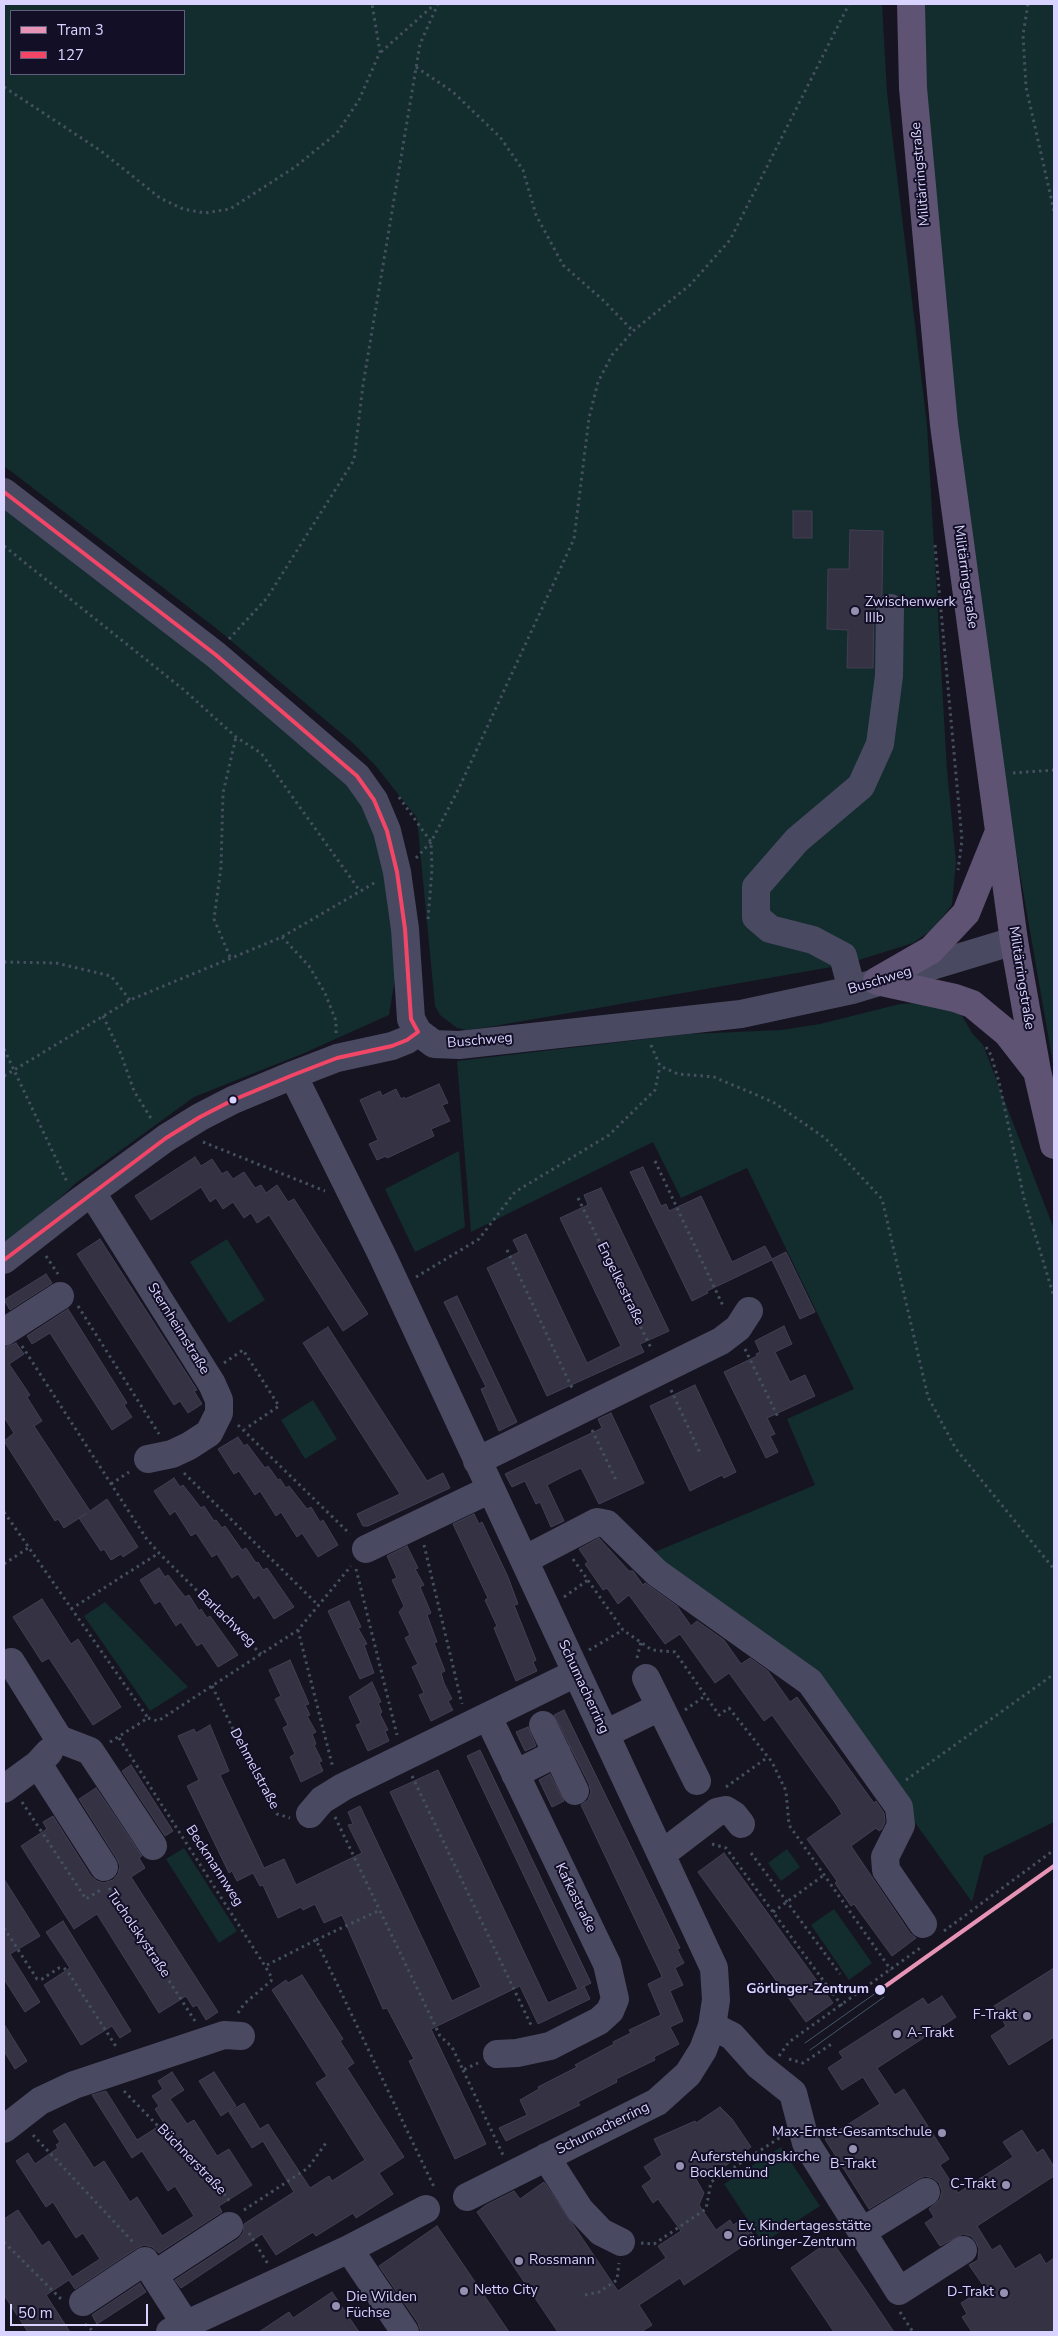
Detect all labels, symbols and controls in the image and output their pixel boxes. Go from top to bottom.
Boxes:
legend [10,10,185,75]
text: Tram 3 [57,20,104,40]
text: 127 [57,45,84,65]
street label: Militärringstraße [908,121,934,227]
street label: Militärringstraße [949,524,981,630]
place label: Zwischenwerk IIIb [865,595,956,628]
marker: Zwischenwerk IIIb [849,605,861,617]
street label: Militärringstraße [1005,925,1037,1031]
street label: Buschweg [846,963,914,999]
street label: Buschweg [447,1030,513,1052]
unlabelled marker [228,1095,238,1105]
street label: Engelkestraße [593,1240,647,1328]
street label: Sternheimstraße [143,1280,213,1378]
street label: Barlachweg [193,1587,259,1651]
street label: Schumacherring [554,1637,612,1737]
street label: Dehmelstraße [226,1726,282,1812]
street label: Beckmannweg [182,1822,246,1910]
street label: Kafkastraße [551,1861,599,1935]
street label: Tucholskystraße [102,1887,174,1981]
place label: Görlinger-Zentrum [746,1982,869,1998]
marker: Görlinger-Zentrum [873,1983,887,1997]
place label: F-Trakt [973,2008,1017,2024]
marker: F-Trakt [1021,2010,1033,2022]
place label: A-Trakt [907,2026,954,2042]
marker: A-Trakt [891,2028,903,2040]
street label: Schumacherring [554,2099,652,2159]
street label: Büchnerstraße [153,2121,229,2199]
place label: Max-Ernst-Gesamtschule [772,2125,932,2141]
marker: Max-Ernst-Gesamtschule [936,2127,948,2139]
marker: B-Trakt [847,2143,859,2155]
place label: Auferstehungskirche Bocklemünd [690,2150,820,2182]
place label: B-Trakt [830,2157,876,2173]
marker: Auferstehungskirche Bocklemünd [674,2160,686,2172]
place label: C-Trakt [950,2177,996,2193]
marker: C-Trakt [1000,2179,1012,2191]
place label: Ev. Kindertagesstätte Görlinger-Zentrum [738,2219,871,2252]
marker: Ev. Kindertagesstätte Görlinger-Zentrum [722,2229,734,2241]
place label: Rossmann [529,2253,595,2269]
marker: Rossmann [513,2255,525,2267]
place label: Netto City [474,2283,538,2299]
marker: Netto City [458,2285,470,2297]
place label: D-Trakt [947,2285,994,2301]
marker: D-Trakt [998,2287,1010,2299]
place label: Die Wilden Füchse [346,2290,417,2322]
scale bar [12,2294,150,2326]
marker: Die Wilden Füchse [330,2300,342,2312]
text: 50 m [18,2303,53,2323]

